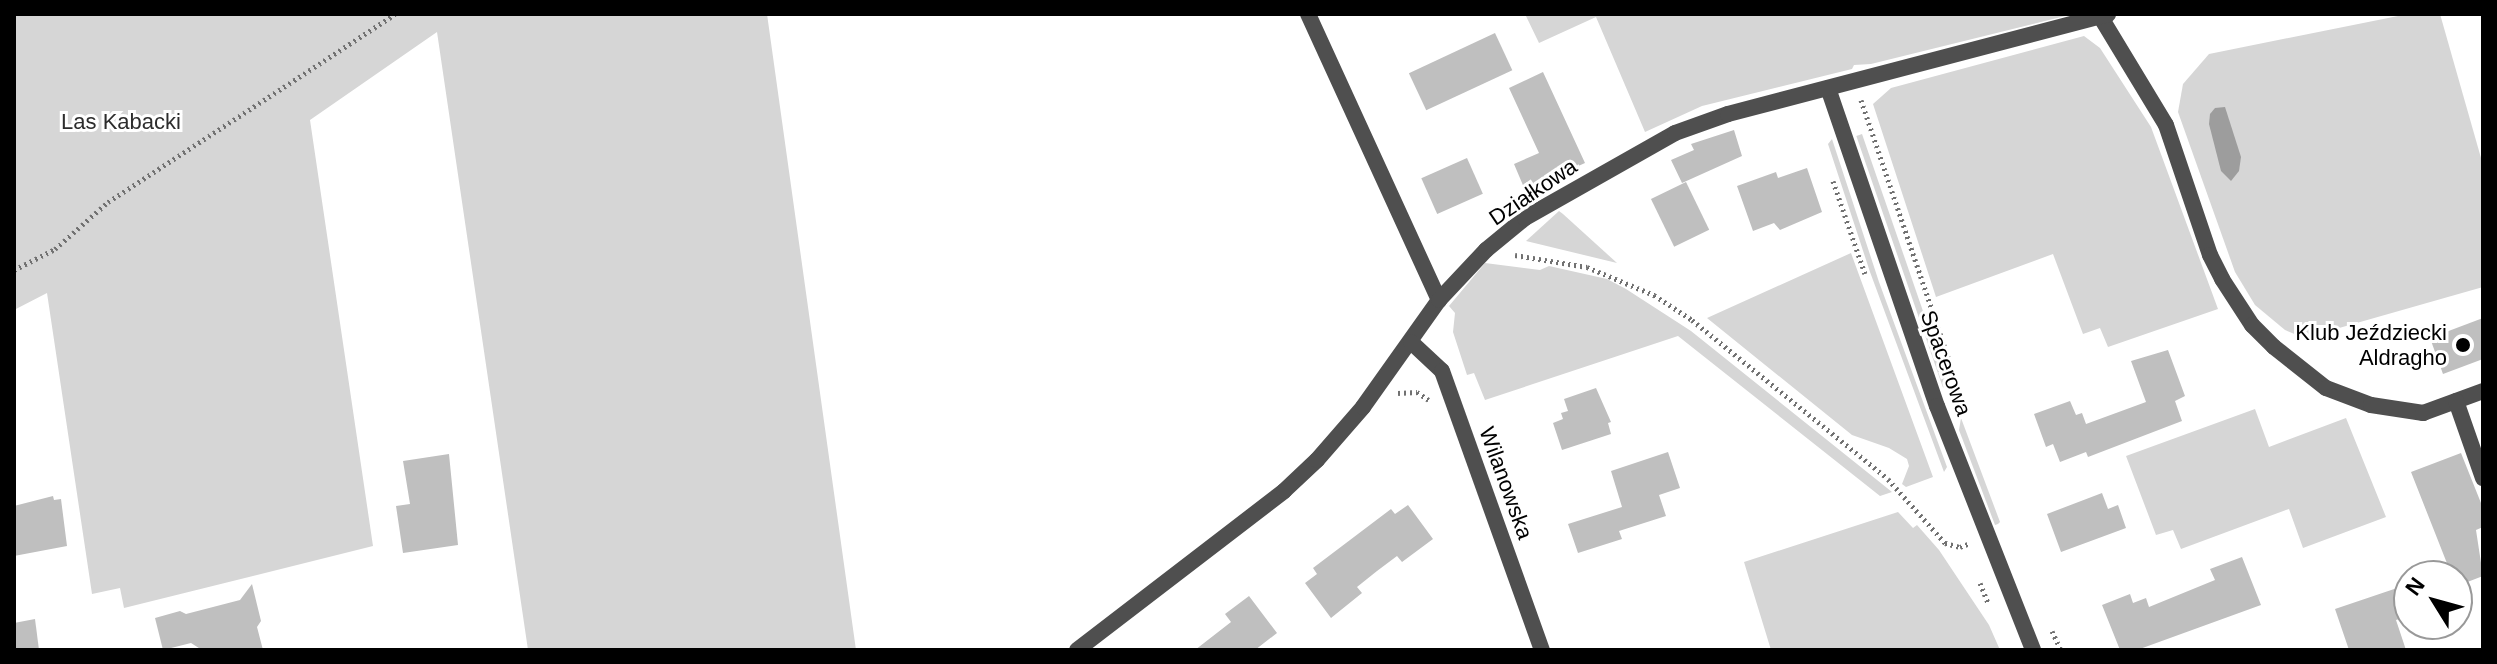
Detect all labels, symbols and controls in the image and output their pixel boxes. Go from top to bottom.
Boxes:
park label: Las Kabacki [61,109,181,135]
street label: Działkowa [1484,153,1582,231]
street label: Spacerowa [1915,307,1977,419]
place label: Klub Jeździecki Aldragho [2295,319,2447,370]
marker: Klub Jeździecki Aldragho [2454,336,2472,354]
street label: Wilanowska [1474,423,1538,543]
north arrow [2393,560,2473,640]
text: N [2400,573,2430,600]

